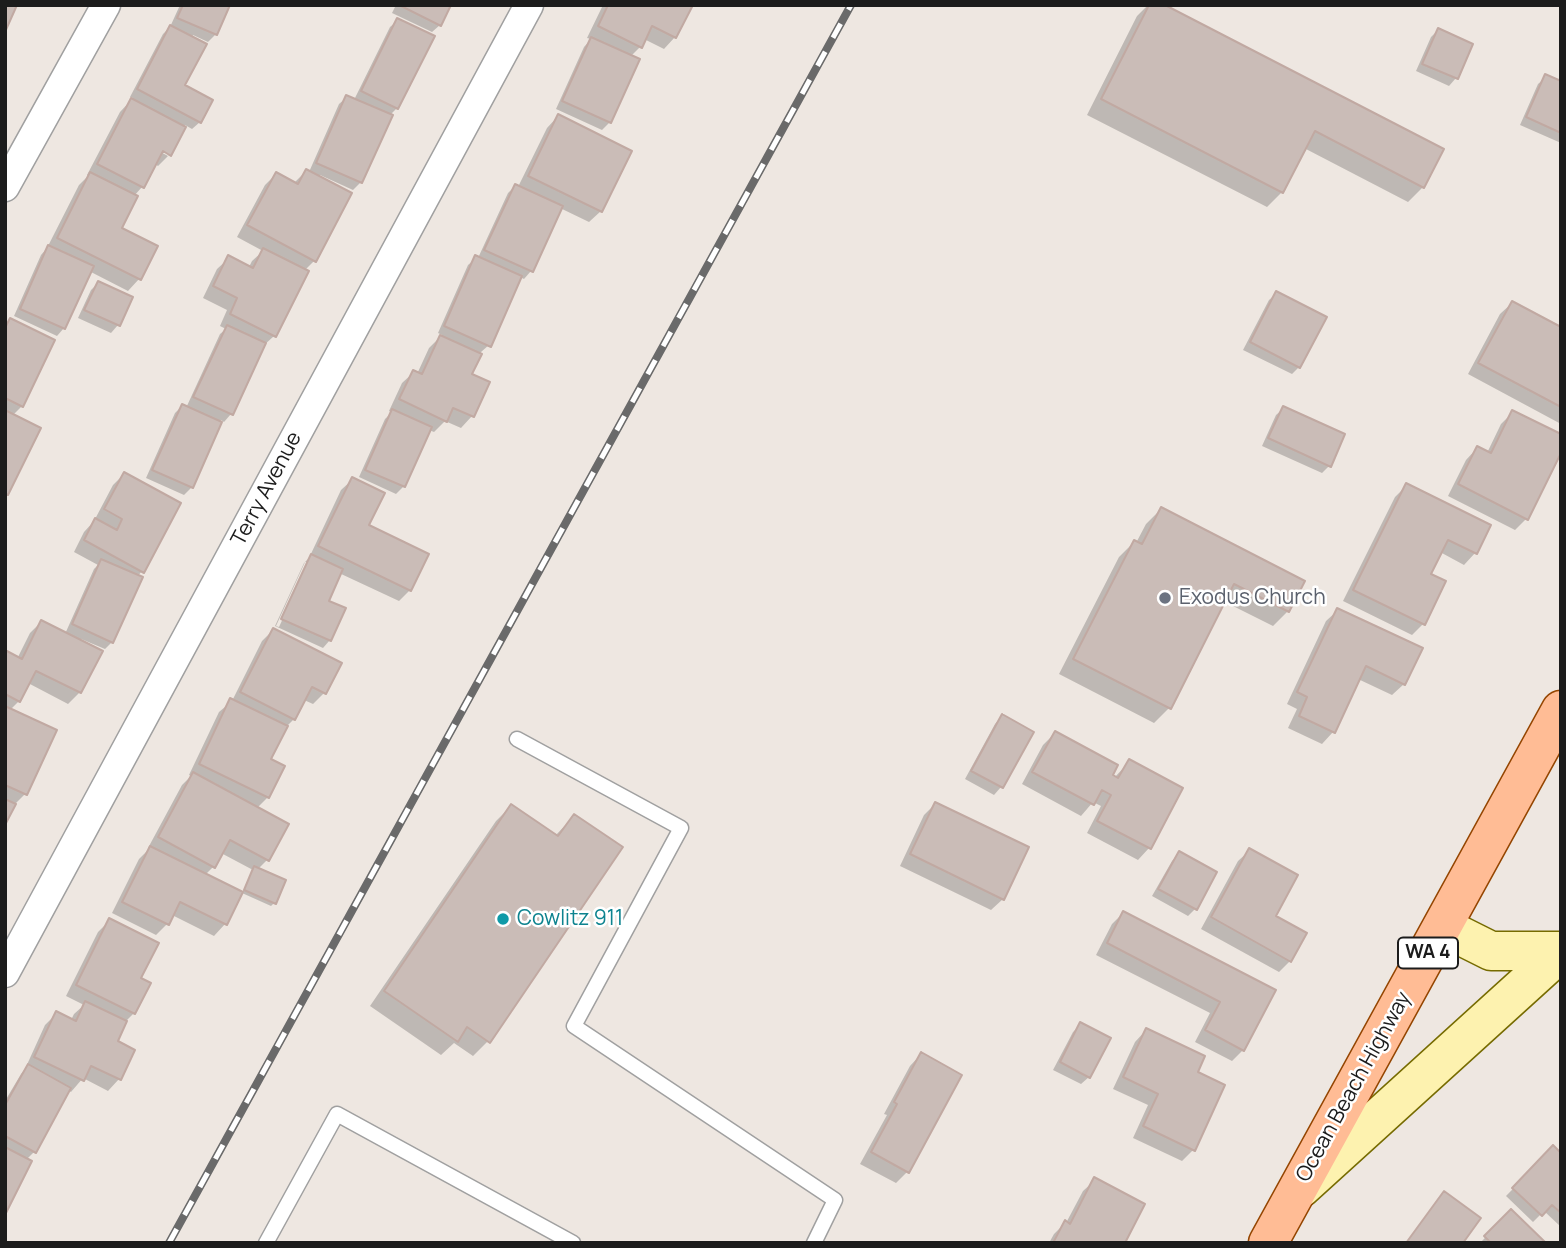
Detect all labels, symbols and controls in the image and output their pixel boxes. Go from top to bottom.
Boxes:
street label: Terry Avenue [226,428,308,550]
place label: Exodus Church [1179,585,1326,611]
marker: Exodus Church [1157,590,1173,606]
place label: Cowlitz 911 [517,906,623,932]
marker: Cowlitz 911 [495,911,511,927]
road number: WA 4 [1398,937,1458,968]
street label: Ocean Beach Highway [1291,987,1417,1187]

